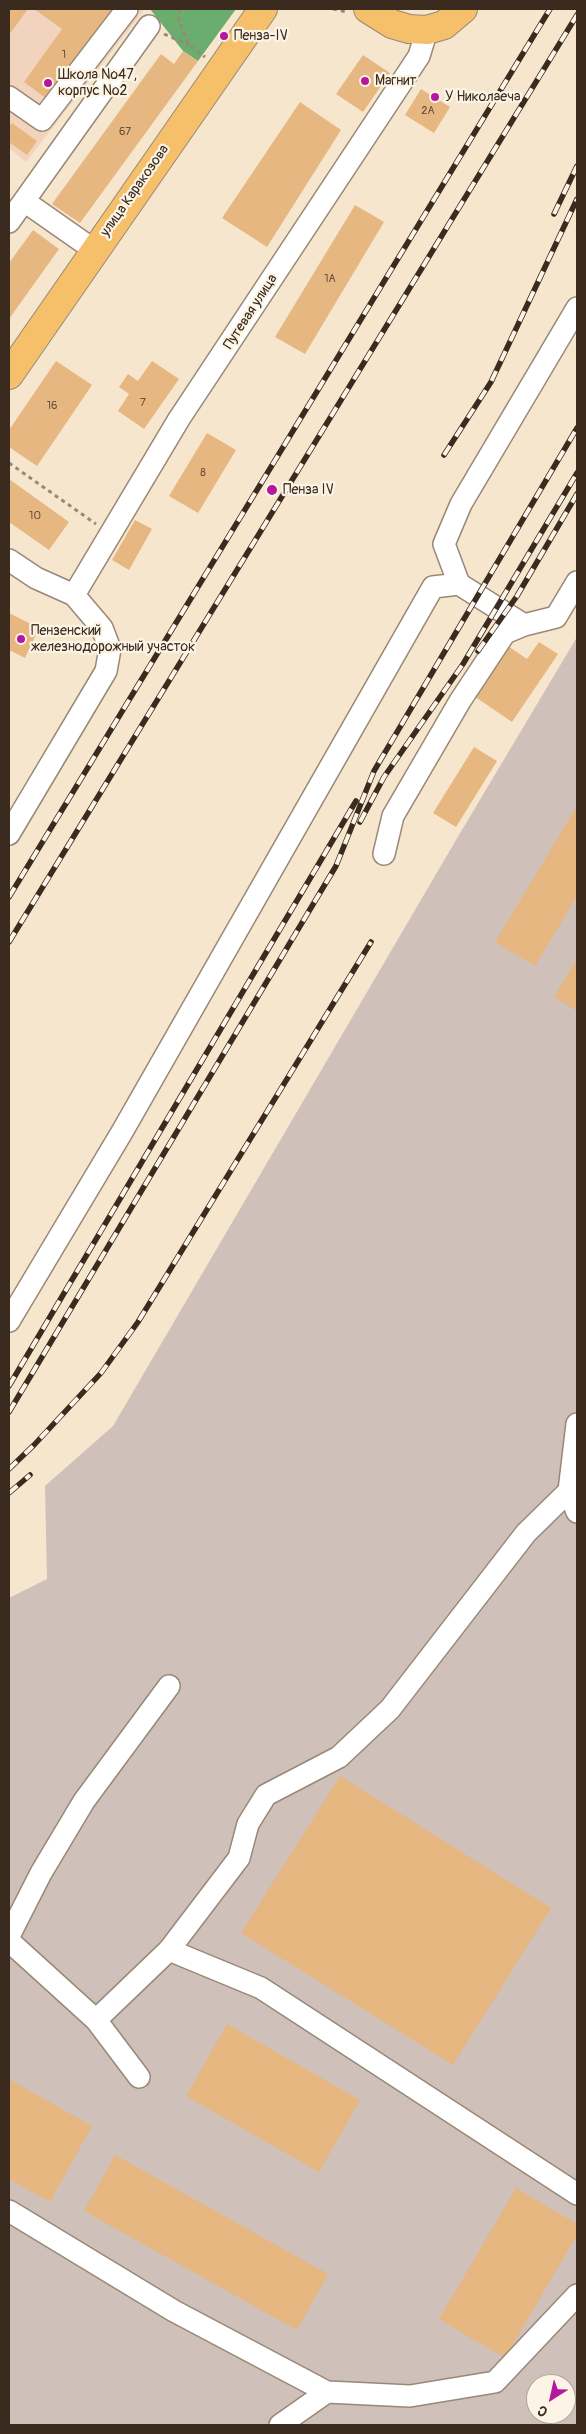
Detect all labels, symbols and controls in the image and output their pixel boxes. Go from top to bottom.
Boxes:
place label: Пенза-IV [234,28,288,44]
marker: Пенза-IV [218,30,230,42]
house number: 1 [62,48,66,62]
place label: Школа №47, корпус №2 [58,67,137,100]
place label: Магнит [375,73,417,89]
marker: Магнит [359,75,371,87]
marker: Школа №47, корпус №2 [42,77,54,89]
place label: У Николаеча [445,89,521,105]
marker: У Николаеча [429,91,441,103]
house number: 2А [421,104,435,118]
house number: 67 [119,125,131,139]
street label: улица Каракозова [97,142,173,240]
street label: Путевая улица [220,271,282,353]
house number: 1А [324,272,336,286]
house number: 7 [140,396,146,410]
house number: 16 [47,399,57,413]
house number: 8 [200,466,206,480]
place label: Пенза IV [283,482,334,498]
marker: Пенза IV [265,483,279,497]
house number: 10 [29,509,41,523]
place label: Пензенский железнодорожный участок [31,623,195,656]
marker: Пензенский железнодорожный участок [15,633,27,645]
north arrow [526,2374,576,2424]
text: С [534,2401,551,2420]

